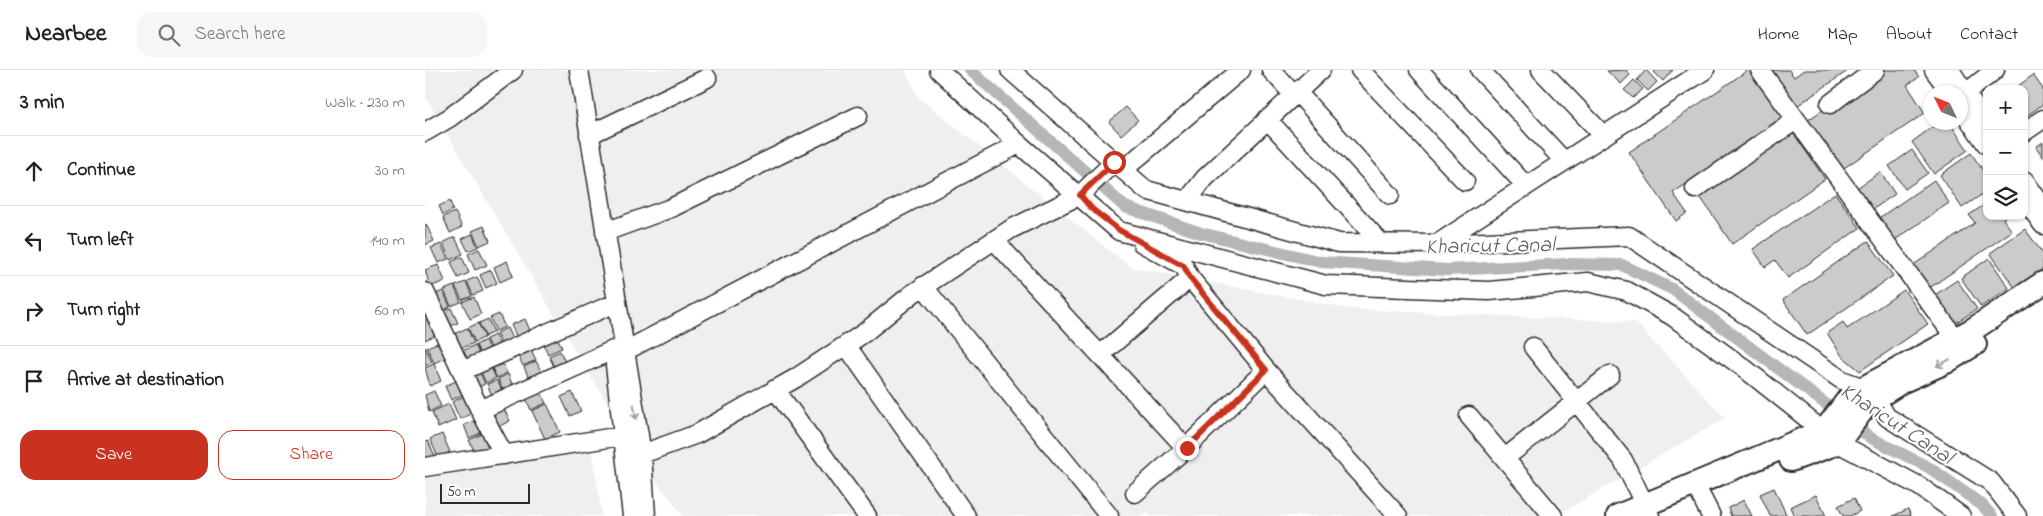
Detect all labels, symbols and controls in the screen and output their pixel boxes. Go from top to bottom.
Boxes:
search box [137,12,487,57]
text: Nearbee [25,17,107,52]
icon: search [155,21,183,49]
text: Search here [195,21,286,48]
text: Home [1758,22,1799,48]
text: Map [1827,22,1858,48]
text: About [1886,22,1932,48]
text: Contact [1960,22,2018,48]
north arrow [1923,85,1968,130]
map controls [1983,85,2028,220]
button: + [1983,85,2028,130]
text: 3 min [20,88,64,118]
text: Walk · 230 m [325,91,405,115]
button: − [1983,130,2028,175]
route start [1103,151,1126,174]
icon: ahead [20,157,48,185]
text: Continue [67,157,135,184]
text: 30 m [375,159,405,183]
button: layers [1983,175,2028,220]
icon: left [20,227,48,255]
text: Turn left [67,227,134,254]
text: 140 m [370,229,405,253]
water label: Kharicut Canal [1425,230,1557,264]
icon: right [20,297,48,325]
text: Turn right [67,297,140,324]
text: 60 m [375,299,405,323]
one-way arrow [1936,359,1951,368]
icon: arrive [20,367,48,395]
text: Arrive at destination [67,367,224,394]
water label: Kharicut Canal [1833,376,1961,475]
one-way arrow [630,403,640,419]
button: Save [20,430,208,480]
button: Share [218,430,405,480]
route end [1176,437,1199,460]
scale bar [440,481,530,504]
text: 50 m [447,482,475,503]

